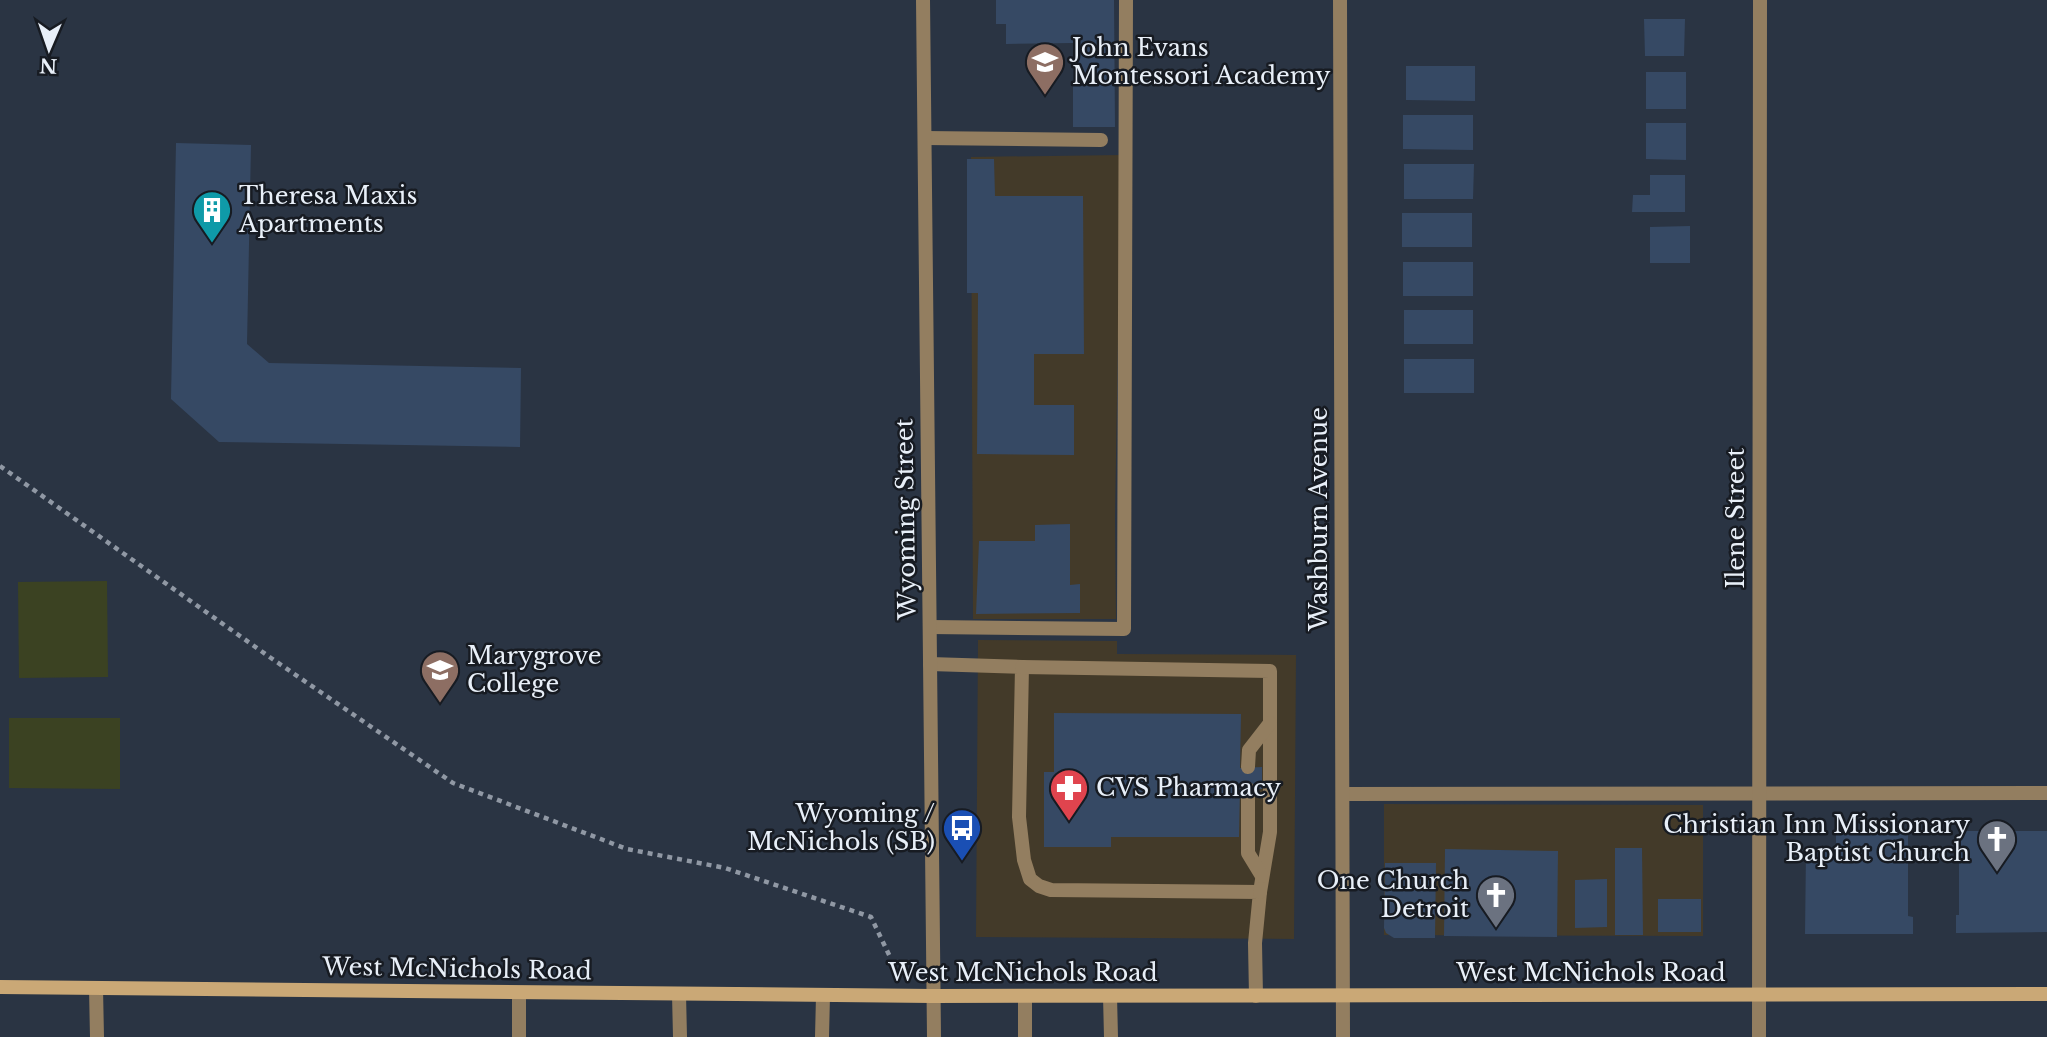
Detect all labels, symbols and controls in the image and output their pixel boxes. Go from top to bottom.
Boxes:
north arrow [14,14,84,84]
place label: John Evans Montessori Academy [1069,33,1331,90]
school or university icon: John Evans Montessori Academy [1024,41,1066,96]
text: N [39,54,58,77]
place label: Theresa Maxis Apartments [238,181,417,238]
building icon: Theresa Maxis Apartments [191,189,233,244]
street label: Washburn Avenue [1304,407,1333,632]
street label: Wyoming Street [889,418,922,621]
street label: Ilene Street [1721,448,1750,588]
place label: Marygrove College [467,641,602,698]
school or university icon: Marygrove College [419,649,461,704]
pharmacy icon: CVS Pharmacy [1048,767,1090,822]
place label: CVS Pharmacy [1096,773,1282,802]
place label: Wyoming / McNichols (SB) [747,799,935,856]
bus stop icon: Wyoming / McNichols (SB) [941,807,983,862]
place label: Christian Inn Missionary Baptist Church [1663,810,1971,867]
church icon: Christian Inn Missionary Baptist Church [1976,818,2018,873]
place label: One Church Detroit [1317,866,1469,923]
church icon: One Church Detroit [1475,874,1517,929]
street label: West McNichols Road [321,952,592,985]
street label: West McNichols Road [887,958,1158,987]
street label: West McNichols Road [1455,958,1726,987]

